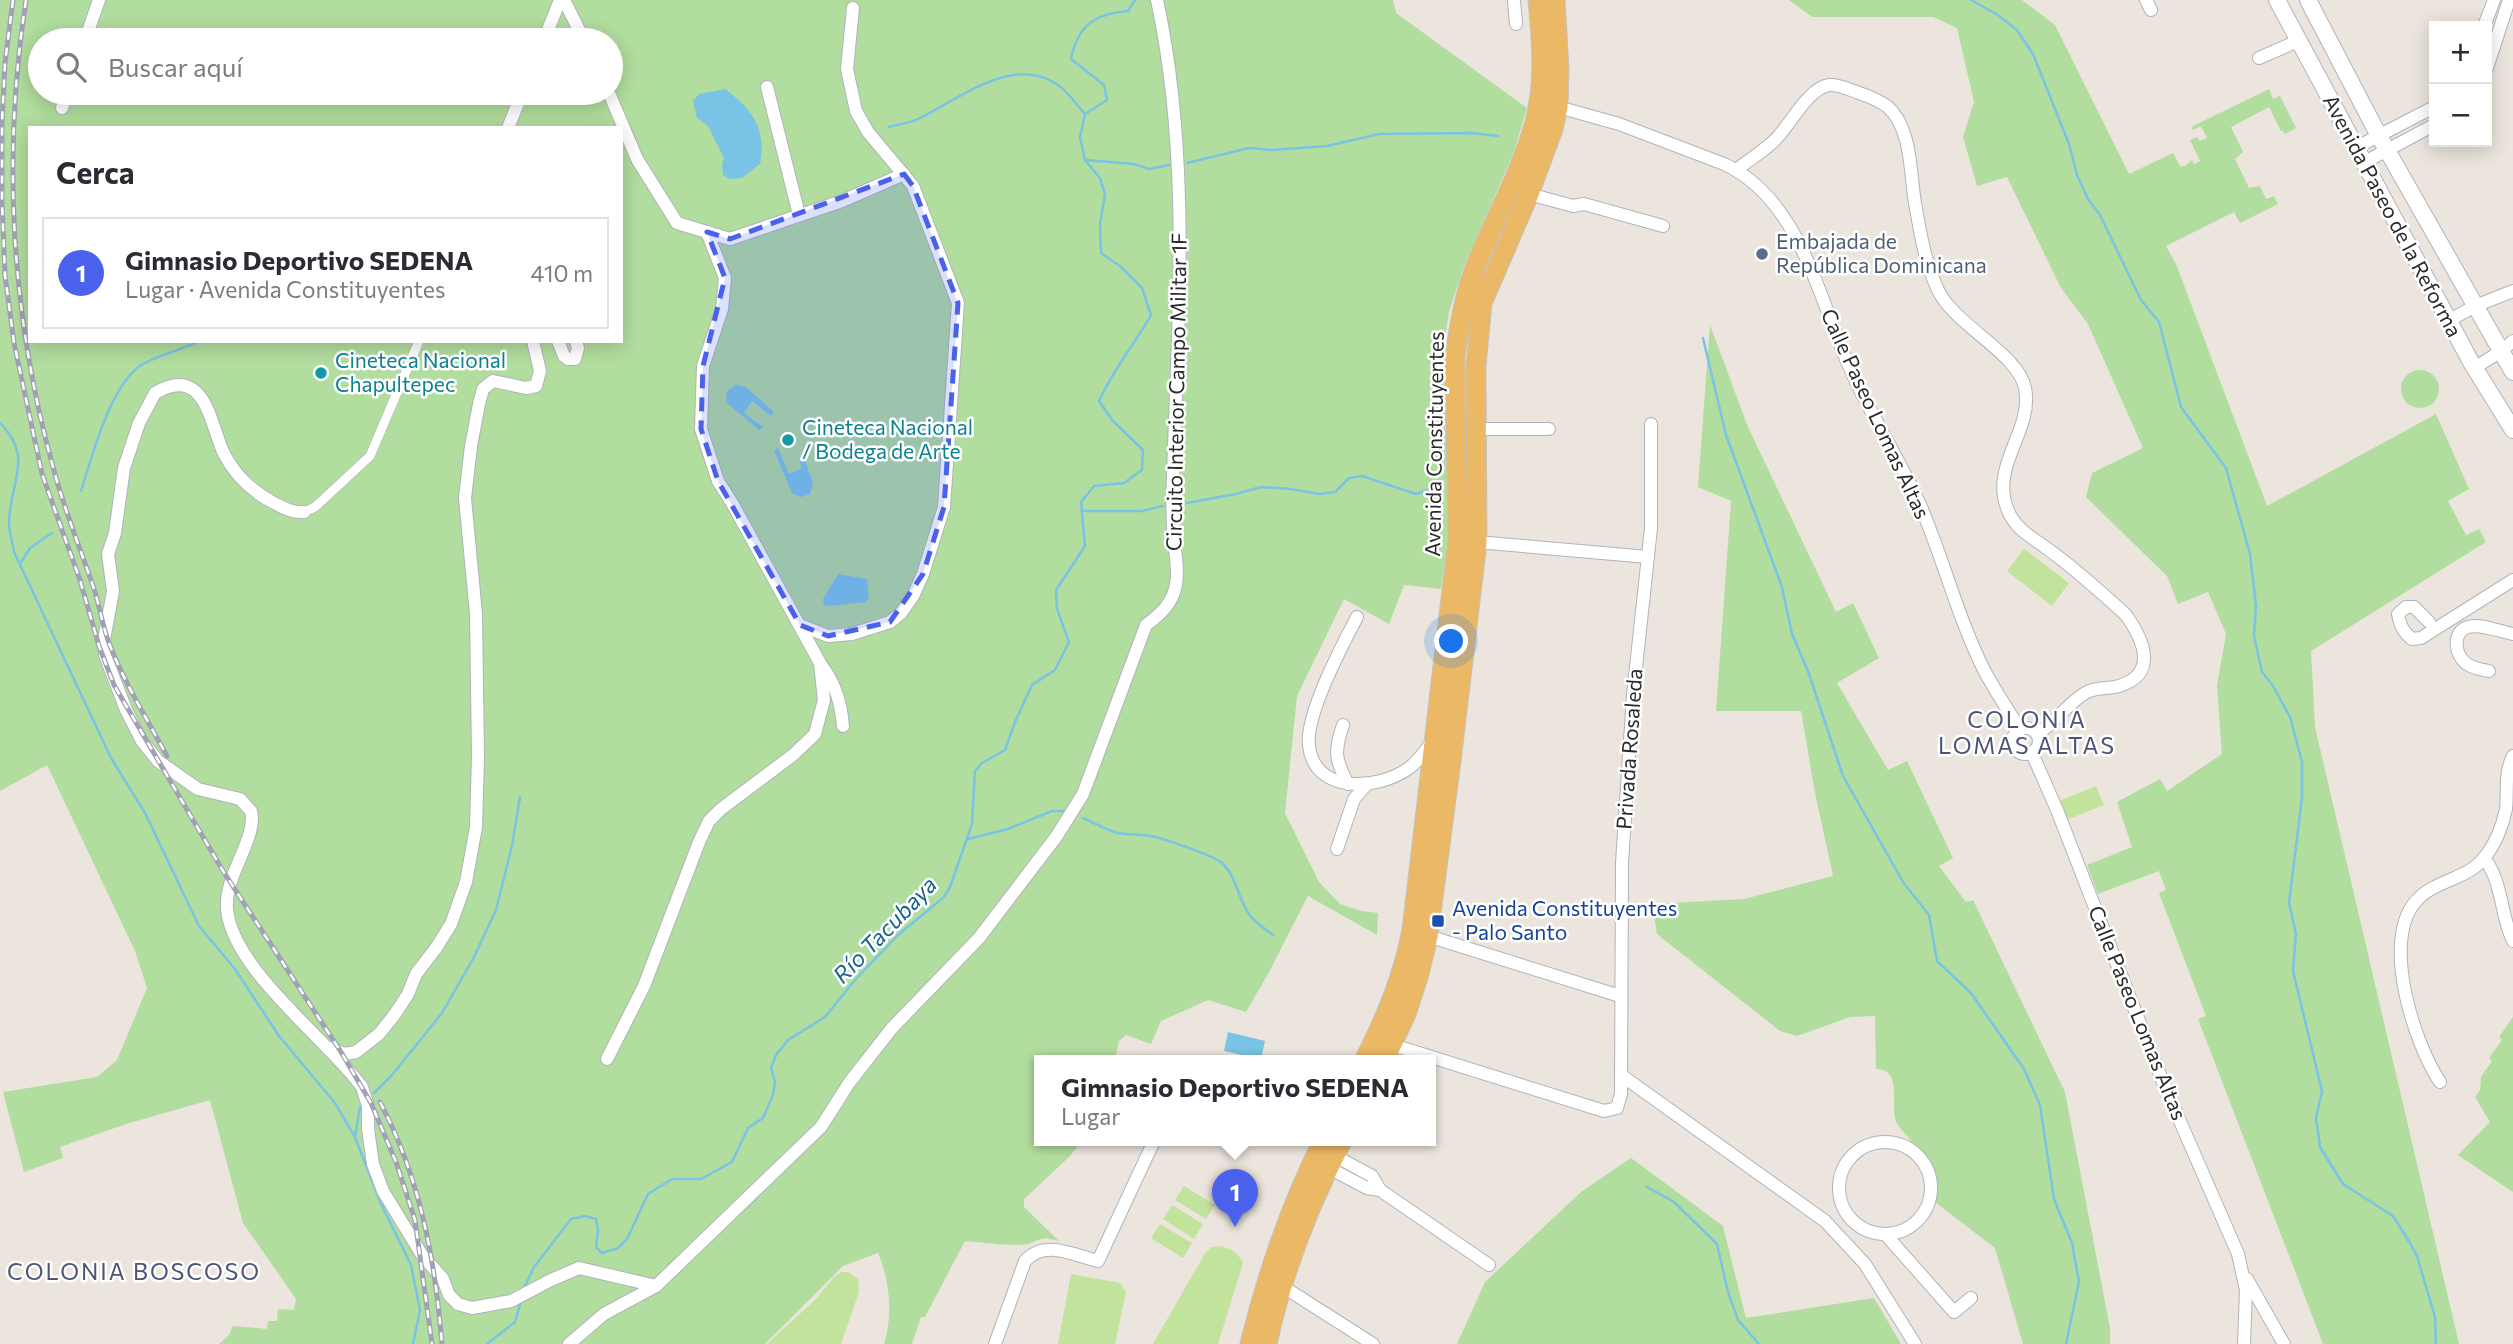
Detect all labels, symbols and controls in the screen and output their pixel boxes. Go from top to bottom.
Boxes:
map controls [2429,21,2492,147]
button: + [2429,21,2492,84]
search box [28,28,623,105]
icon: search [52,48,90,86]
text: Buscar aquí [108,51,243,82]
button: − [2429,84,2492,147]
street label: Avenida Paseo de la Reforma [2319,90,2468,341]
text: Cerca [56,153,135,190]
place label: Embajada de República Dominicana [1776,228,1987,277]
street label: Circuito Interior Campo Militar 1F [1160,233,1191,551]
text: Gimnasio Deportivo SEDENA [125,244,473,275]
marker: Embajada de República Dominicana [1754,246,1770,262]
text: 1 [76,259,86,287]
text: 410 m [531,259,593,287]
text: Lugar · Avenida Constituyentes [125,275,445,303]
street label: Calle Paseo Lomas Altas [1817,304,1936,522]
street label: Avenida Constituyentes [1419,331,1448,557]
place label: Cineteca Nacional Chapultepec [335,347,506,396]
marker: Cineteca Nacional Chapultepec [313,365,329,381]
place label: Cineteca Nacional / Bodega de Arte [802,414,973,463]
marker: Cineteca Nacional / Bodega de Arte [780,432,796,448]
your location [1434,624,1468,658]
street label: Privada Rosaleda [1610,668,1647,830]
district label: COLONIA LOMAS ALTAS [1938,705,2116,759]
water label: Río Tacubaya [827,870,942,988]
place label: Avenida Constituyentes - Palo Santo [1452,895,1677,944]
street label: Calle Paseo Lomas Altas [2084,902,2193,1123]
marker: Avenida Constituyentes - Palo Santo [1430,913,1446,929]
popup [1034,1055,1436,1146]
text: Gimnasio Deportivo SEDENA [1061,1071,1409,1102]
text: Lugar [1061,1102,1120,1130]
pin: 1 [1212,1169,1258,1227]
district label: COLONIA BOSCOSO [7,1257,261,1285]

